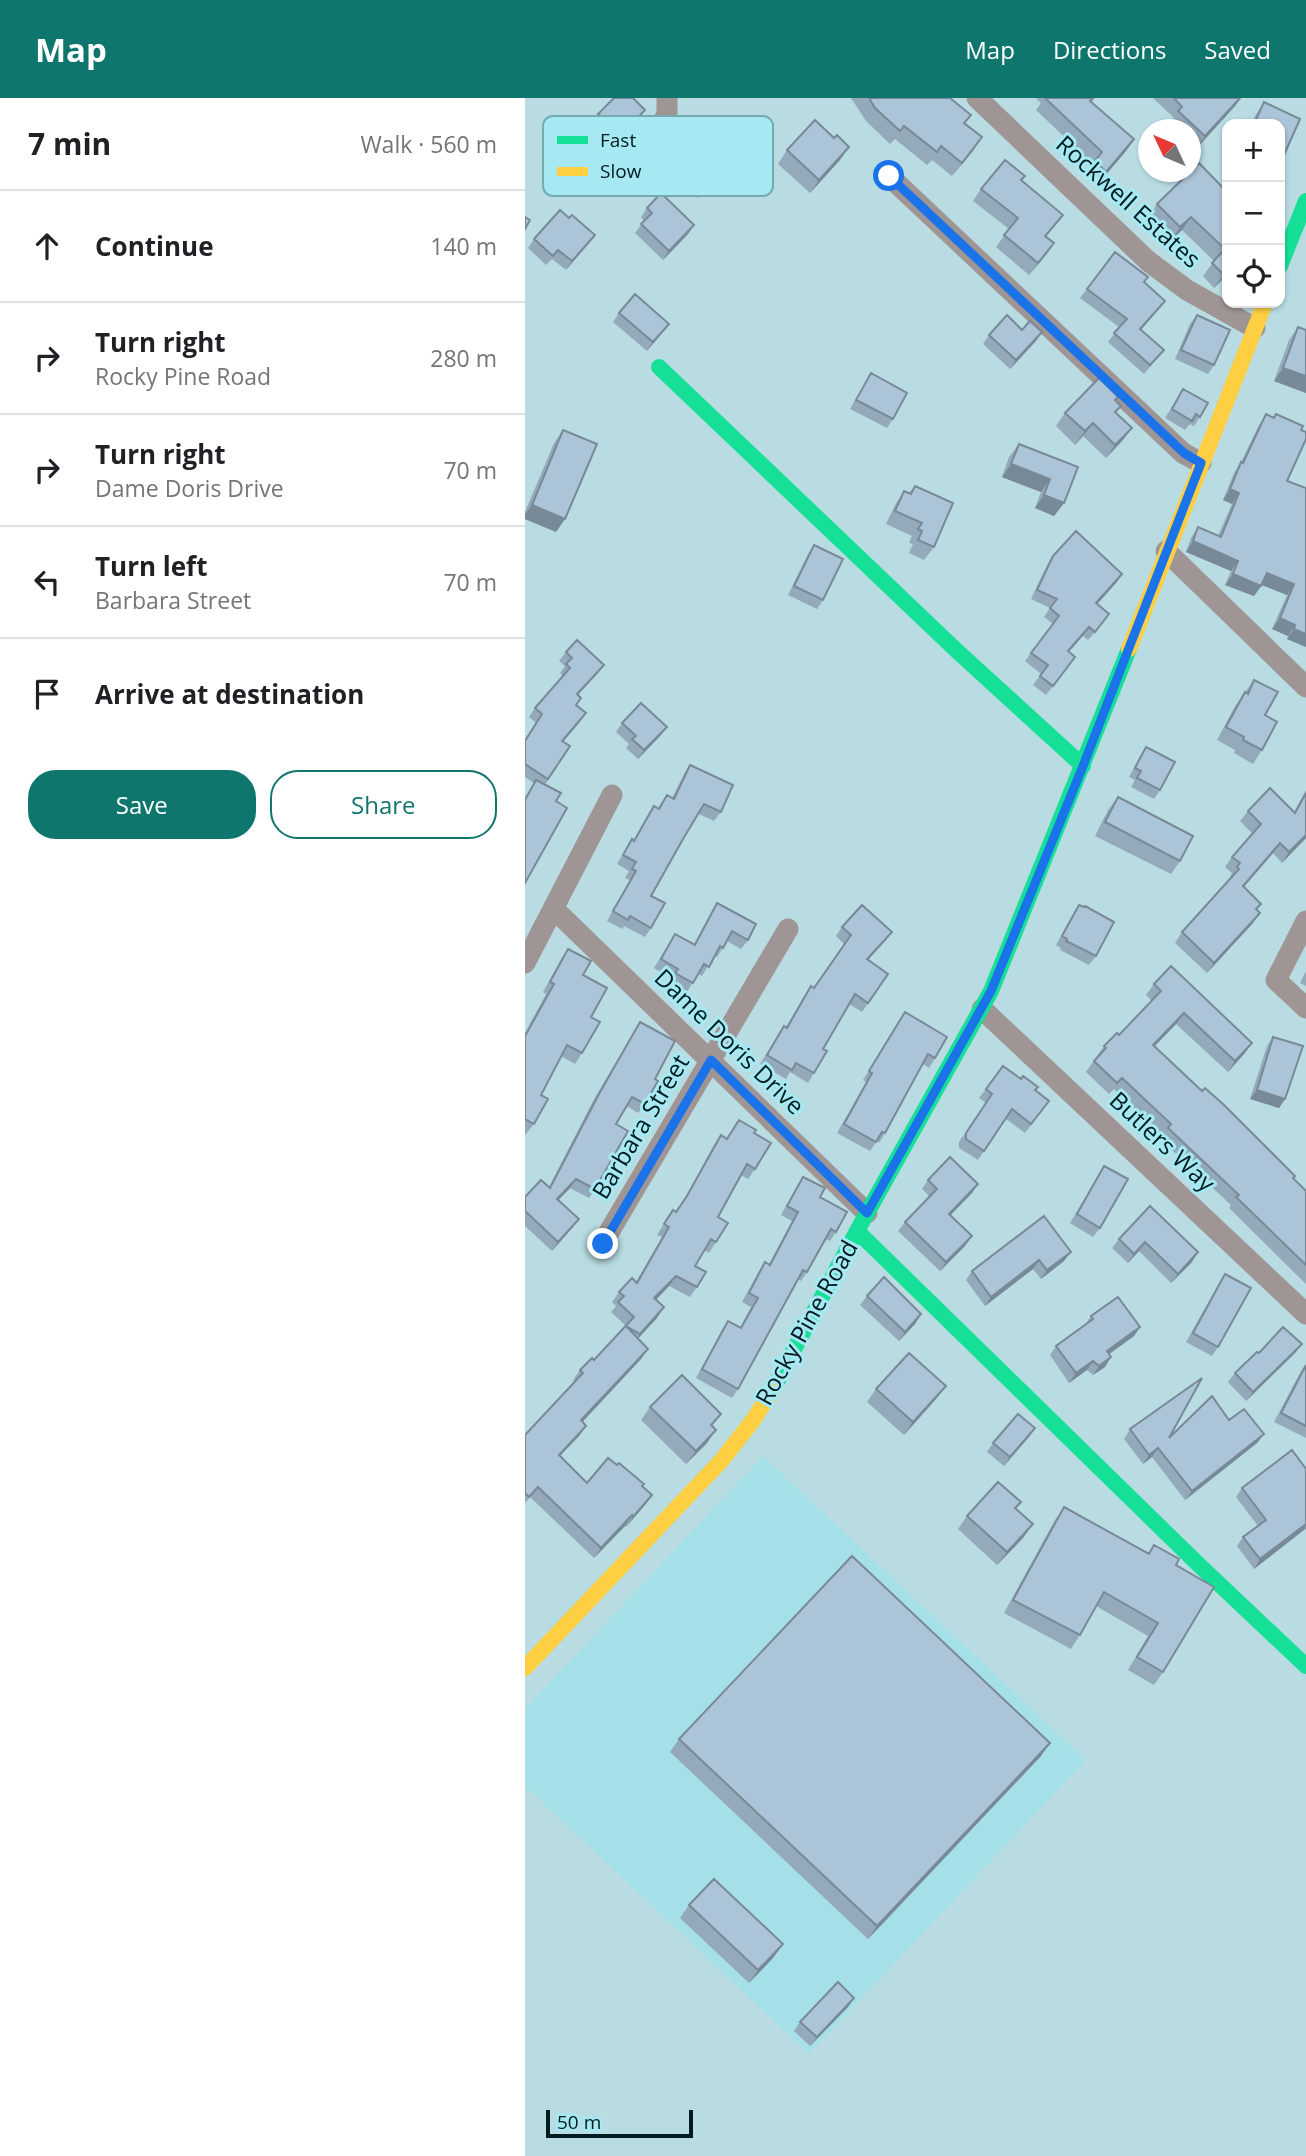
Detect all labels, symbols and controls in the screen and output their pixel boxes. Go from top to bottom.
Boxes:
text: Map [35,27,107,72]
text: Map [965,33,1015,66]
text: Directions [1053,33,1166,66]
text: Saved [1204,33,1271,66]
legend [543,116,773,196]
north arrow [1138,119,1201,182]
map controls [1222,119,1285,308]
button: + [1222,119,1285,182]
text: 7 min [28,123,111,164]
text: Fast [600,127,636,153]
street label: Rockwell Estates [1050,127,1208,275]
text: Walk · 560 m [360,128,497,160]
text: Slow [600,158,642,184]
route start [873,160,904,191]
button: − [1222,182,1285,245]
icon: ahead [28,227,66,265]
text: Continue [95,228,214,264]
text: 140 m [430,230,497,262]
button: locate [1222,245,1285,308]
text: Turn right [95,324,226,360]
icon: right [28,339,66,377]
text: 280 m [430,342,497,374]
text: Rocky Pine Road [95,360,271,392]
text: Turn right [95,436,226,472]
icon: right [28,451,66,489]
text: 70 m [443,454,497,486]
text: Dame Doris Drive [95,472,284,504]
text: Turn left [95,548,207,584]
icon: left [28,563,66,601]
text: 70 m [443,566,497,598]
text: Barbara Street [95,584,251,616]
icon: arrive [28,675,66,713]
text: Arrive at destination [95,676,364,712]
button: Save [28,770,256,839]
button: Share [270,770,497,839]
street label: Dame Doris Drive [648,961,812,1121]
street label: Barbara Street [584,1048,696,1205]
street label: Butlers Way [1103,1083,1224,1199]
route end [587,1228,618,1259]
street label: Rocky Pine Road [747,1234,865,1411]
scale bar [546,2107,693,2139]
text: 50 m [557,2109,601,2135]

